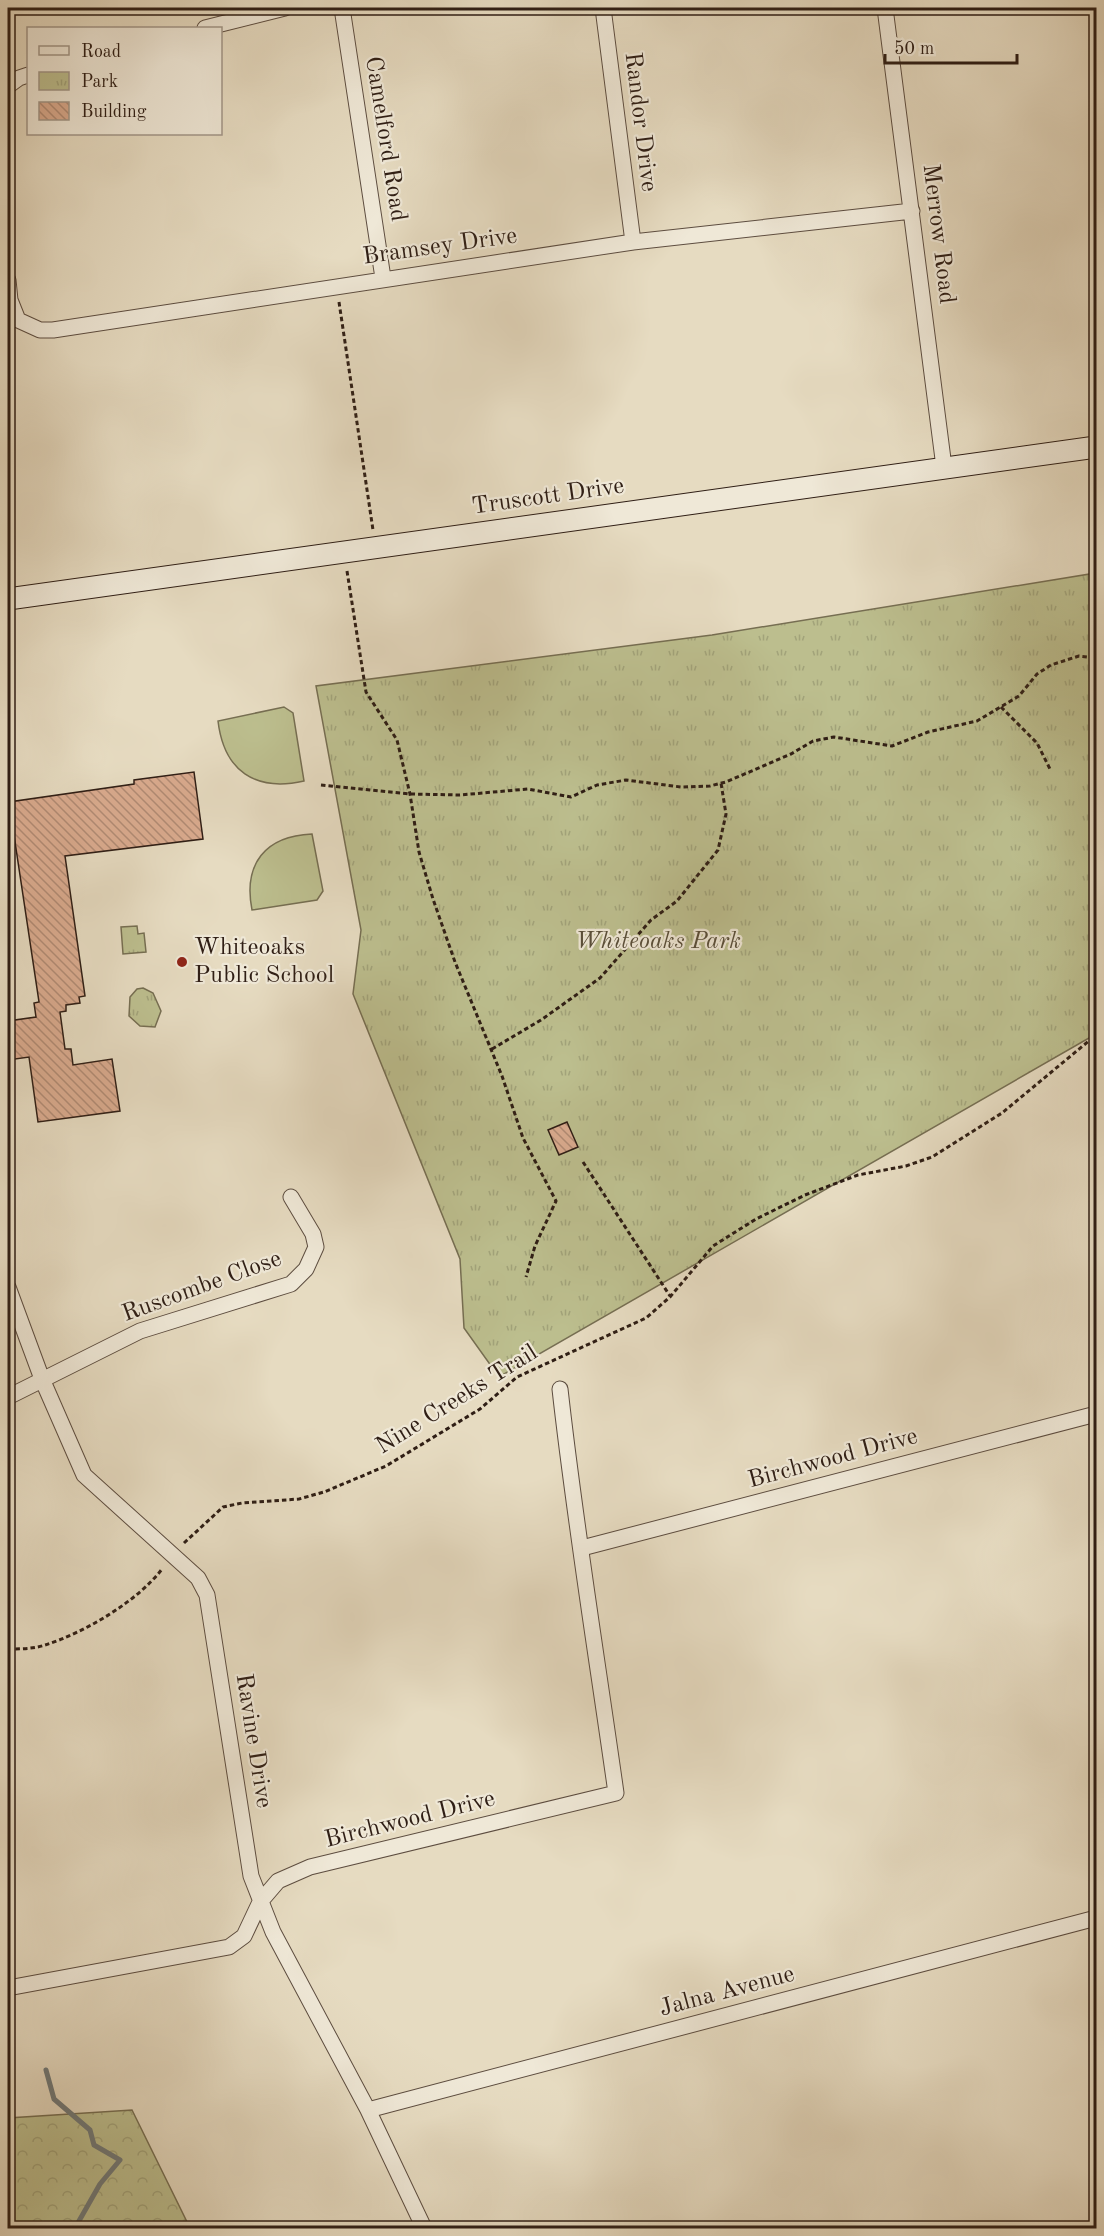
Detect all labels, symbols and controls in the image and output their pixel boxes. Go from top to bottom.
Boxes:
legend [27,27,222,135]
scale bar [885,27,1017,65]
text: 50 m [894,40,934,58]
text: Road [81,43,121,61]
street label: Randor Drive [620,51,660,193]
street label: Camelford Road [360,55,410,223]
text: Park [81,73,118,91]
text: Building [81,103,147,121]
street label: Merrow Road [917,162,959,306]
street label: Bramsey Drive [361,224,519,270]
street label: Truscott Drive [470,474,626,520]
park label: Whiteoaks Park [575,930,741,954]
place label: Whiteoaks Public School [194,936,334,988]
marker: Whiteoaks Public School [175,955,189,969]
street label: Ruscombe Close [119,1247,285,1327]
street label: Nine Creeks Trail [372,1341,542,1459]
street label: Birchwood Drive [746,1425,920,1493]
street label: Ravine Drive [231,1672,275,1810]
street label: Birchwood Drive [322,1787,498,1853]
street label: Jalna Avenue [657,1962,797,2022]

